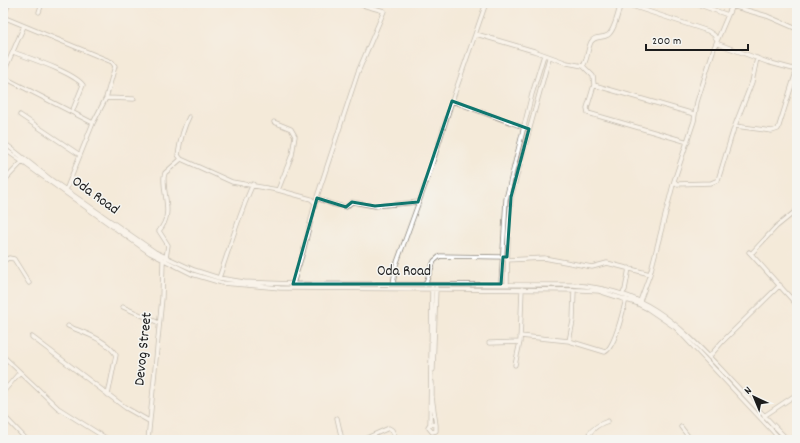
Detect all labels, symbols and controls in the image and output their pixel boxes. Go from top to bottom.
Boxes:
scale bar [646,26,748,52]
text: 200 m [652,33,681,50]
street label: Oda Road [67,171,123,221]
street label: Oda Road [377,261,431,283]
street label: Devog Street [129,311,159,387]
north arrow [734,377,774,417]
text: N [741,383,756,399]

